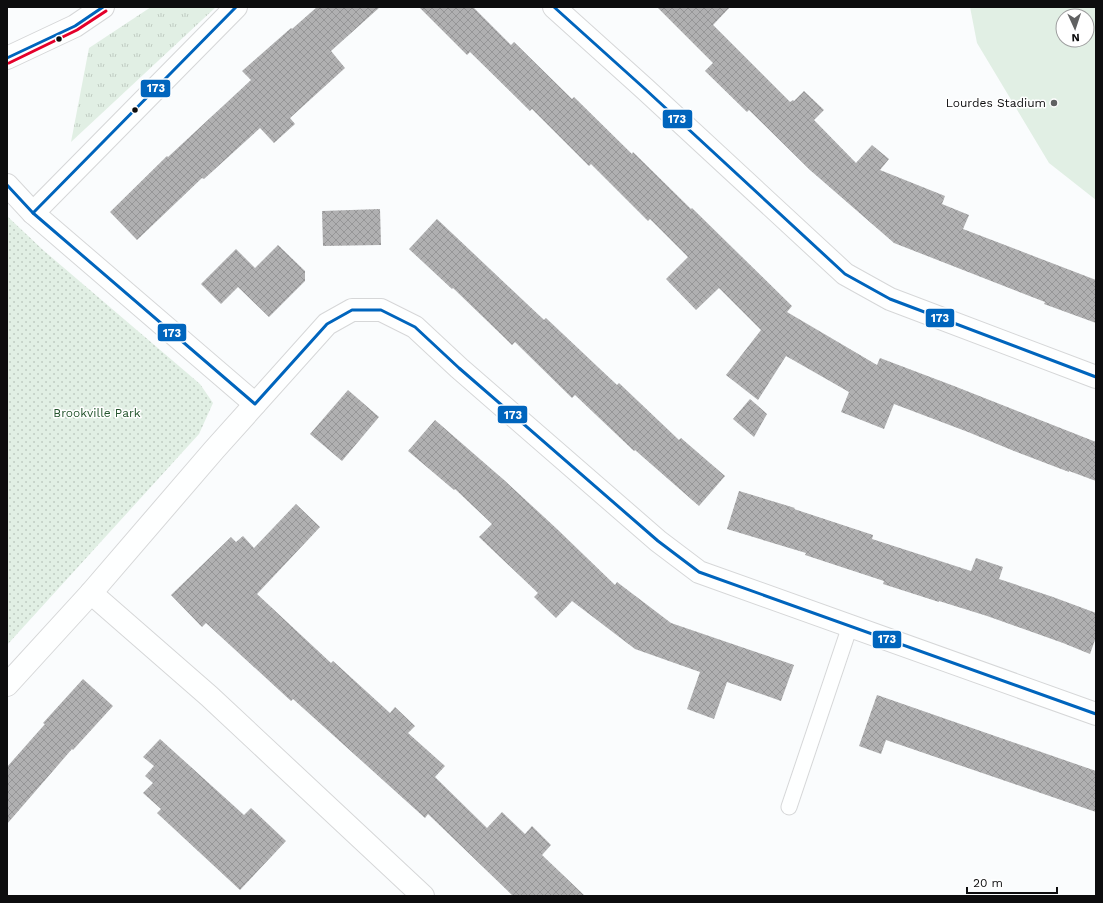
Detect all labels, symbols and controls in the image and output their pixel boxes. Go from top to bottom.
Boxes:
north arrow [1055,8,1095,48]
text: N [1071,31,1080,44]
unlabelled marker [54,34,64,44]
line badge: 173 [140,79,171,98]
text: 173 [147,82,165,95]
place label: Lourdes Stadium [946,96,1046,110]
marker: Lourdes Stadium [1049,98,1059,108]
unlabelled marker [130,105,140,115]
line badge: 173 [662,109,693,129]
text: 173 [668,113,686,126]
line badge: 173 [925,308,955,328]
text: 173 [931,312,949,325]
line badge: 173 [157,323,187,342]
text: 173 [163,327,181,340]
line badge: 173 [497,405,528,424]
park label: Brookville Park [53,406,141,420]
text: 173 [504,409,522,422]
line badge: 173 [872,630,902,649]
text: 173 [878,633,896,646]
scale bar [967,869,1057,895]
text: 20 m [973,876,1003,890]

